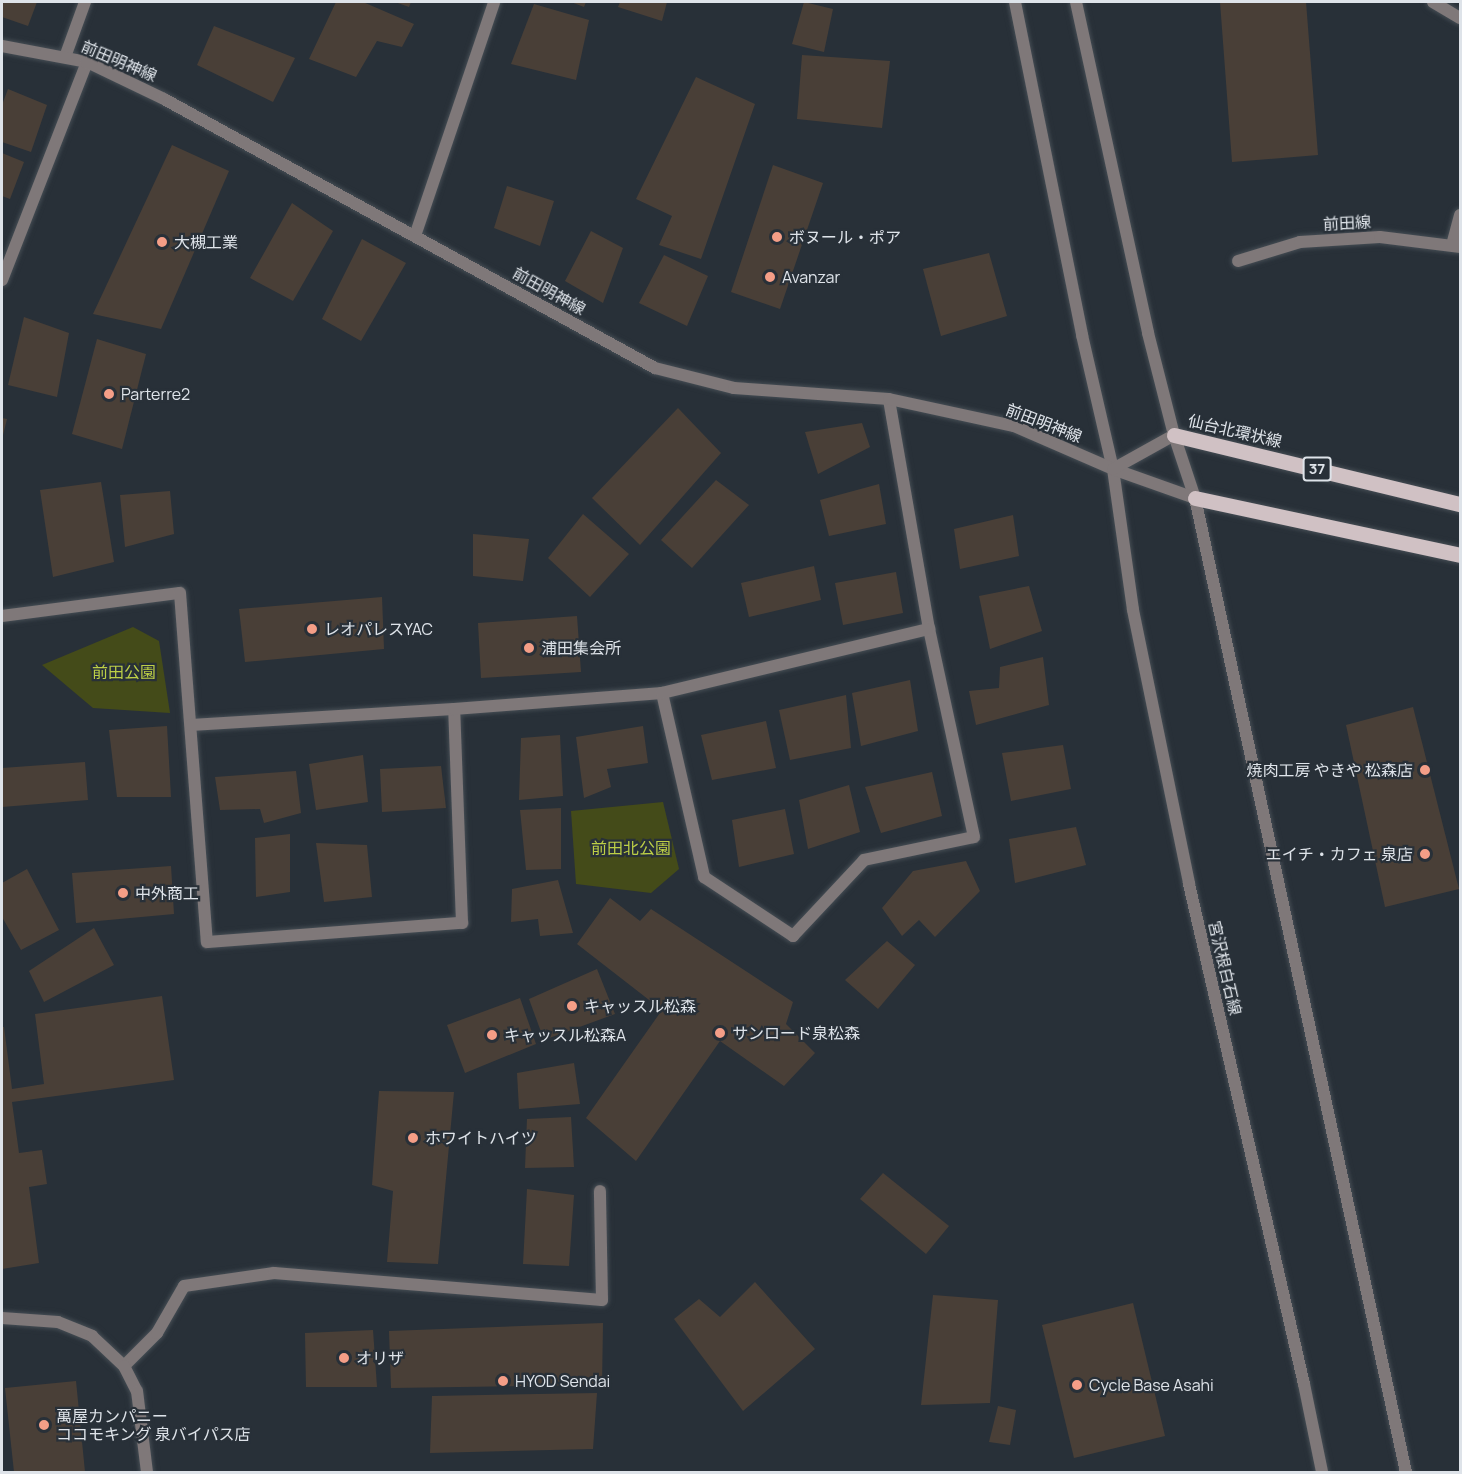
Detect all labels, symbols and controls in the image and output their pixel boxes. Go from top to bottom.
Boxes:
street label: 前田明神線 [78,37,160,85]
street label: 前田線 [1323,212,1371,234]
place label: ボヌール・ポア [789,227,901,247]
marker: ボヌール・ポア [770,230,784,244]
place label: 大槻工業 [174,232,238,252]
marker: 大槻工業 [155,235,169,249]
street label: 前田明神線 [509,263,589,319]
place label: Avanzar [782,267,840,287]
marker: Avanzar [763,270,777,284]
place label: Parterre2 [121,384,190,404]
marker: Parterre2 [102,387,116,401]
street label: 前田明神線 [1003,400,1085,446]
street label: 仙台北環状線 [1186,411,1284,451]
road number: 37 [1302,457,1332,481]
place label: レオパレスYAC [324,619,433,639]
marker: レオパレスYAC [305,622,319,636]
place label: 浦田集会所 [541,638,621,658]
marker: 浦田集会所 [522,641,536,655]
park label: 前田公園 [92,662,156,682]
place label: 焼肉工房 やきや 松森店 [1247,760,1413,780]
marker: 焼肉工房 やきや 松森店 [1418,763,1432,777]
park label: 前田北公園 [591,838,671,858]
place label: エイチ・カフェ 泉店 [1266,844,1413,864]
marker: エイチ・カフェ 泉店 [1418,847,1432,861]
place label: 中外商工 [135,883,199,903]
marker: 中外商工 [116,886,130,900]
street label: 宮沢根白石線 [1205,919,1245,1017]
place label: キャッスル松森 [584,996,696,1016]
marker: キャッスル松森 [565,999,579,1013]
place label: サンロード泉松森 [732,1023,860,1043]
place label: キャッスル松森A [504,1025,626,1045]
marker: サンロード泉松森 [713,1026,727,1040]
marker: キャッスル松森A [485,1028,499,1042]
place label: ホワイトハイツ [425,1128,537,1148]
marker: ホワイトハイツ [406,1131,420,1145]
place label: オリザ [356,1348,404,1368]
marker: オリザ [337,1351,351,1365]
place label: HYOD Sendai [515,1371,610,1391]
marker: HYOD Sendai [496,1374,510,1388]
place label: Cycle Base Asahi [1089,1375,1214,1395]
marker: Cycle Base Asahi [1070,1378,1084,1392]
place label: 萬屋カンパニー ココモキング 泉バイパス店 [56,1406,251,1444]
marker: 萬屋カンパニー ココモキング 泉バイパス店 [37,1418,51,1432]

